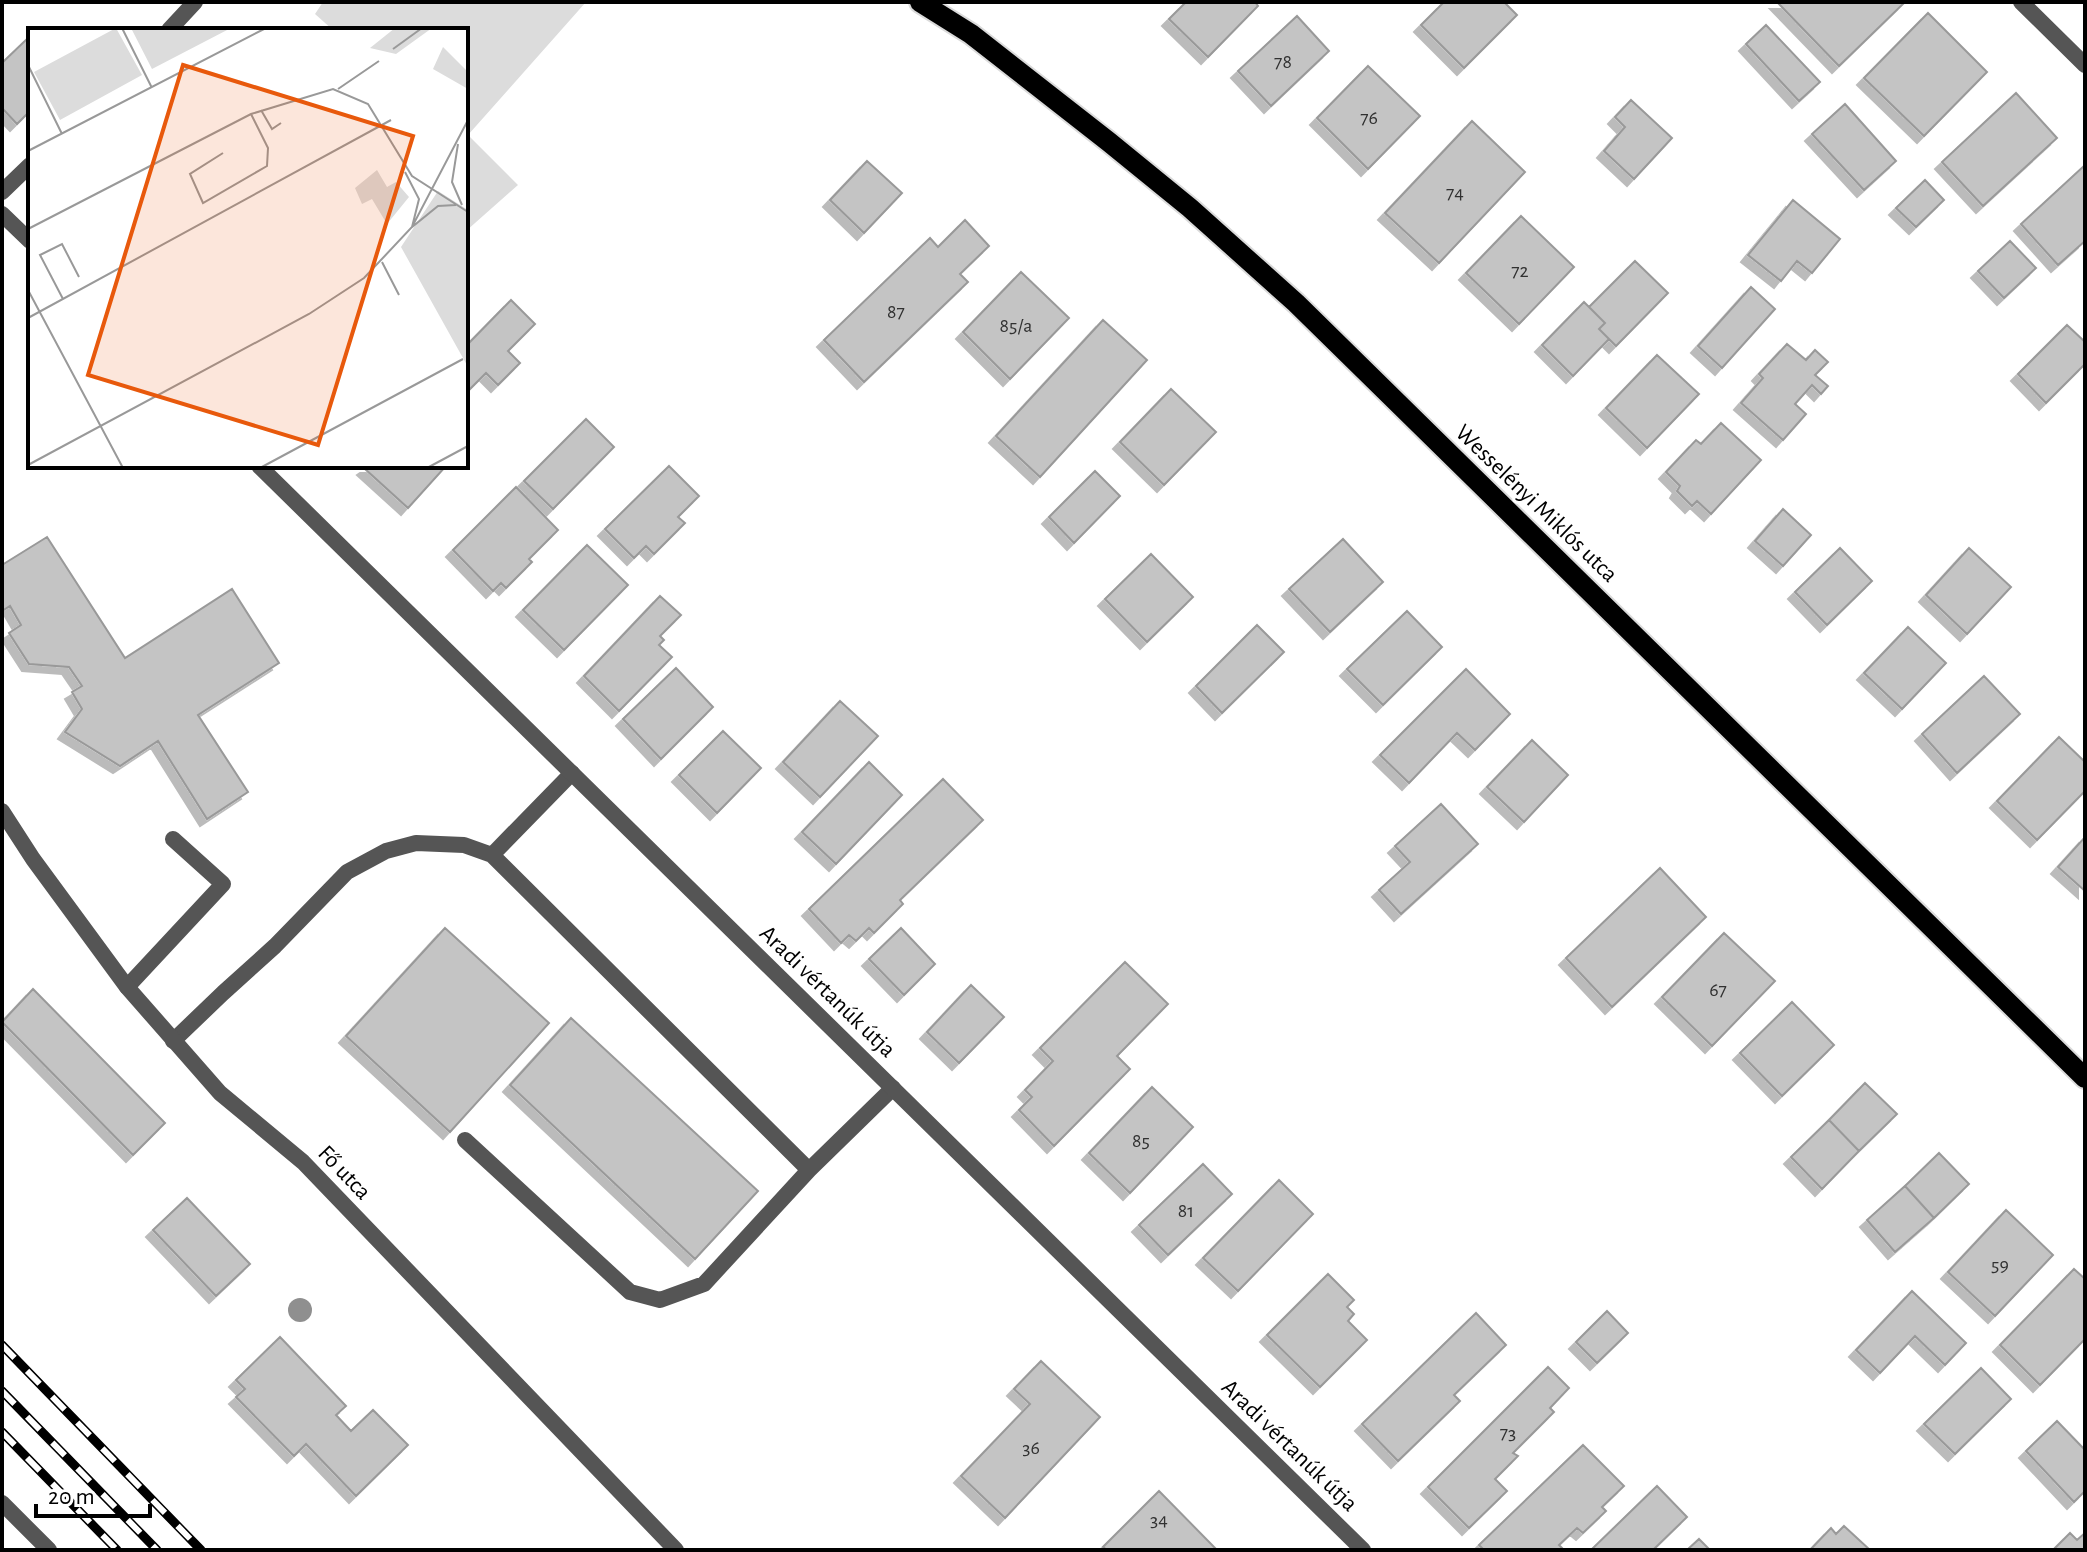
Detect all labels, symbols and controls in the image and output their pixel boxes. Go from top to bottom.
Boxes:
inset map [28,28,468,468]
house number: 78 [1274,52,1292,72]
house number: 76 [1360,108,1378,128]
house number: 74 [1446,183,1464,203]
house number: 72 [1511,261,1529,281]
house number: 87 [887,302,905,322]
house number: 85/a [1000,316,1032,336]
street label: Wesselényi Miklós utca [1451,420,1622,587]
street label: Aradi vértanúk útja [755,921,900,1062]
house number: 67 [1709,980,1727,1000]
house number: 85 [1132,1131,1150,1151]
street label: Fő utca [313,1141,375,1204]
house number: 81 [1178,1201,1194,1221]
house number: 59 [1991,1255,2009,1275]
street label: Aradi vértanúk útja [1217,1375,1362,1516]
house number: 73 [1500,1423,1516,1443]
house number: 36 [1022,1438,1040,1458]
scale bar [36,1468,150,1518]
text: 20 m [48,1485,95,1509]
house number: 34 [1150,1510,1168,1530]

